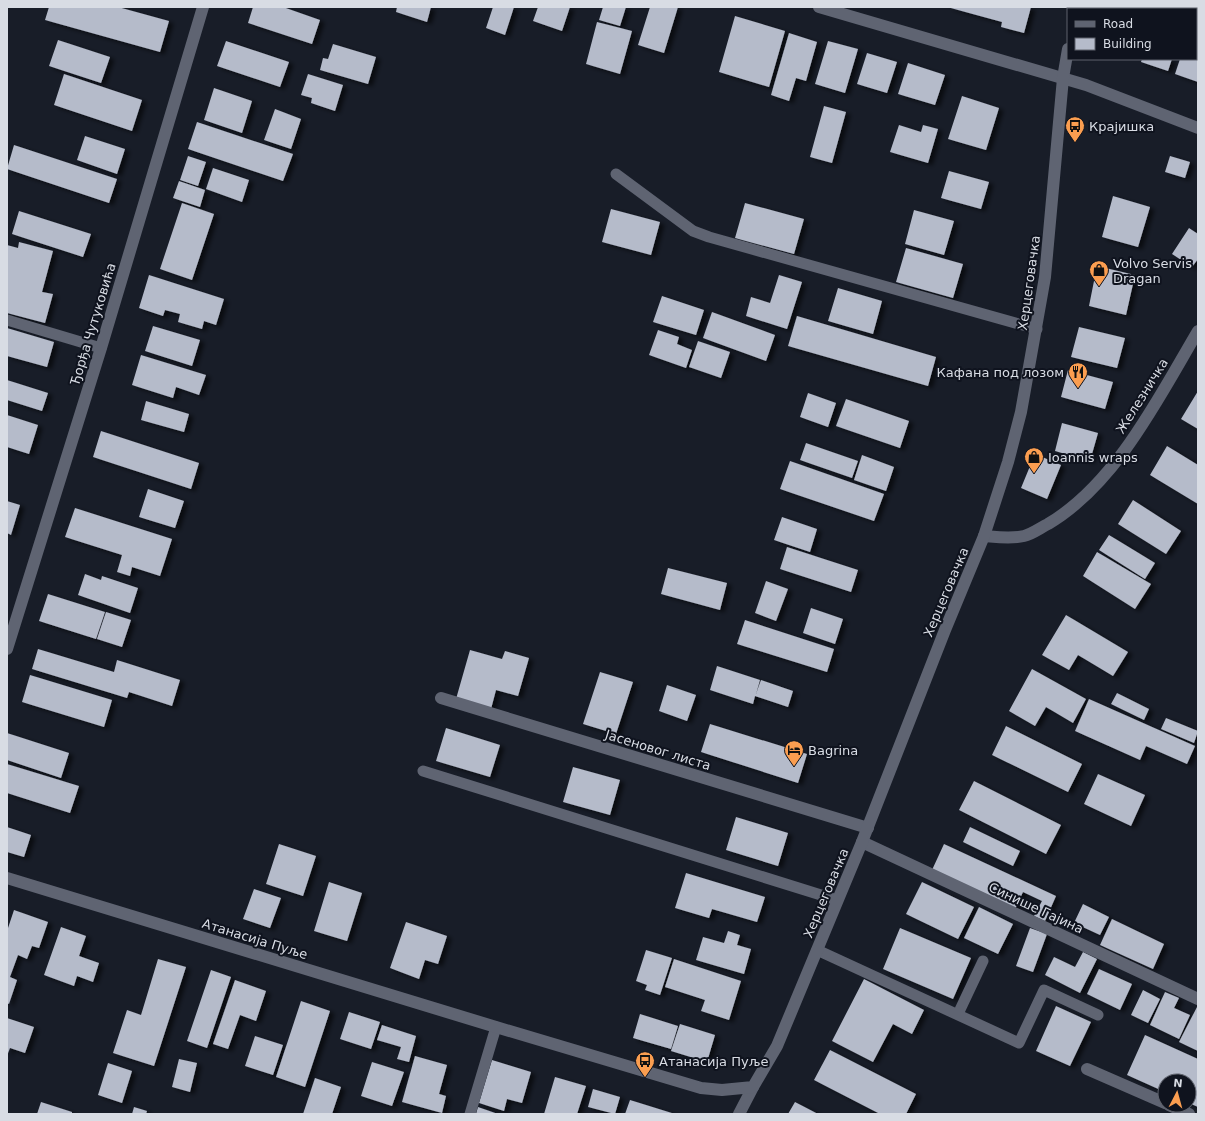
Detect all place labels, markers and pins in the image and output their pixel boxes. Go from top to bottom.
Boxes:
bus stop icon: Крајишка [1064,115,1086,143]
place label: Крајишка [1089,119,1154,134]
place label: Volvo Servis Dragan [1113,256,1192,286]
shop icon: Volvo Servis Dragan [1088,259,1110,287]
restaurant icon: Кафана под лозом [1067,361,1089,389]
place label: Кафана под лозом [937,365,1064,380]
shop icon: Ioannis wraps [1023,446,1045,474]
place label: Ioannis wraps [1048,450,1138,465]
hotel icon: Bagrina [783,739,805,767]
place label: Bagrina [808,743,858,758]
bus stop icon: Атанасија Пуље [634,1050,656,1078]
place label: Атанасија Пуље [659,1054,768,1069]

